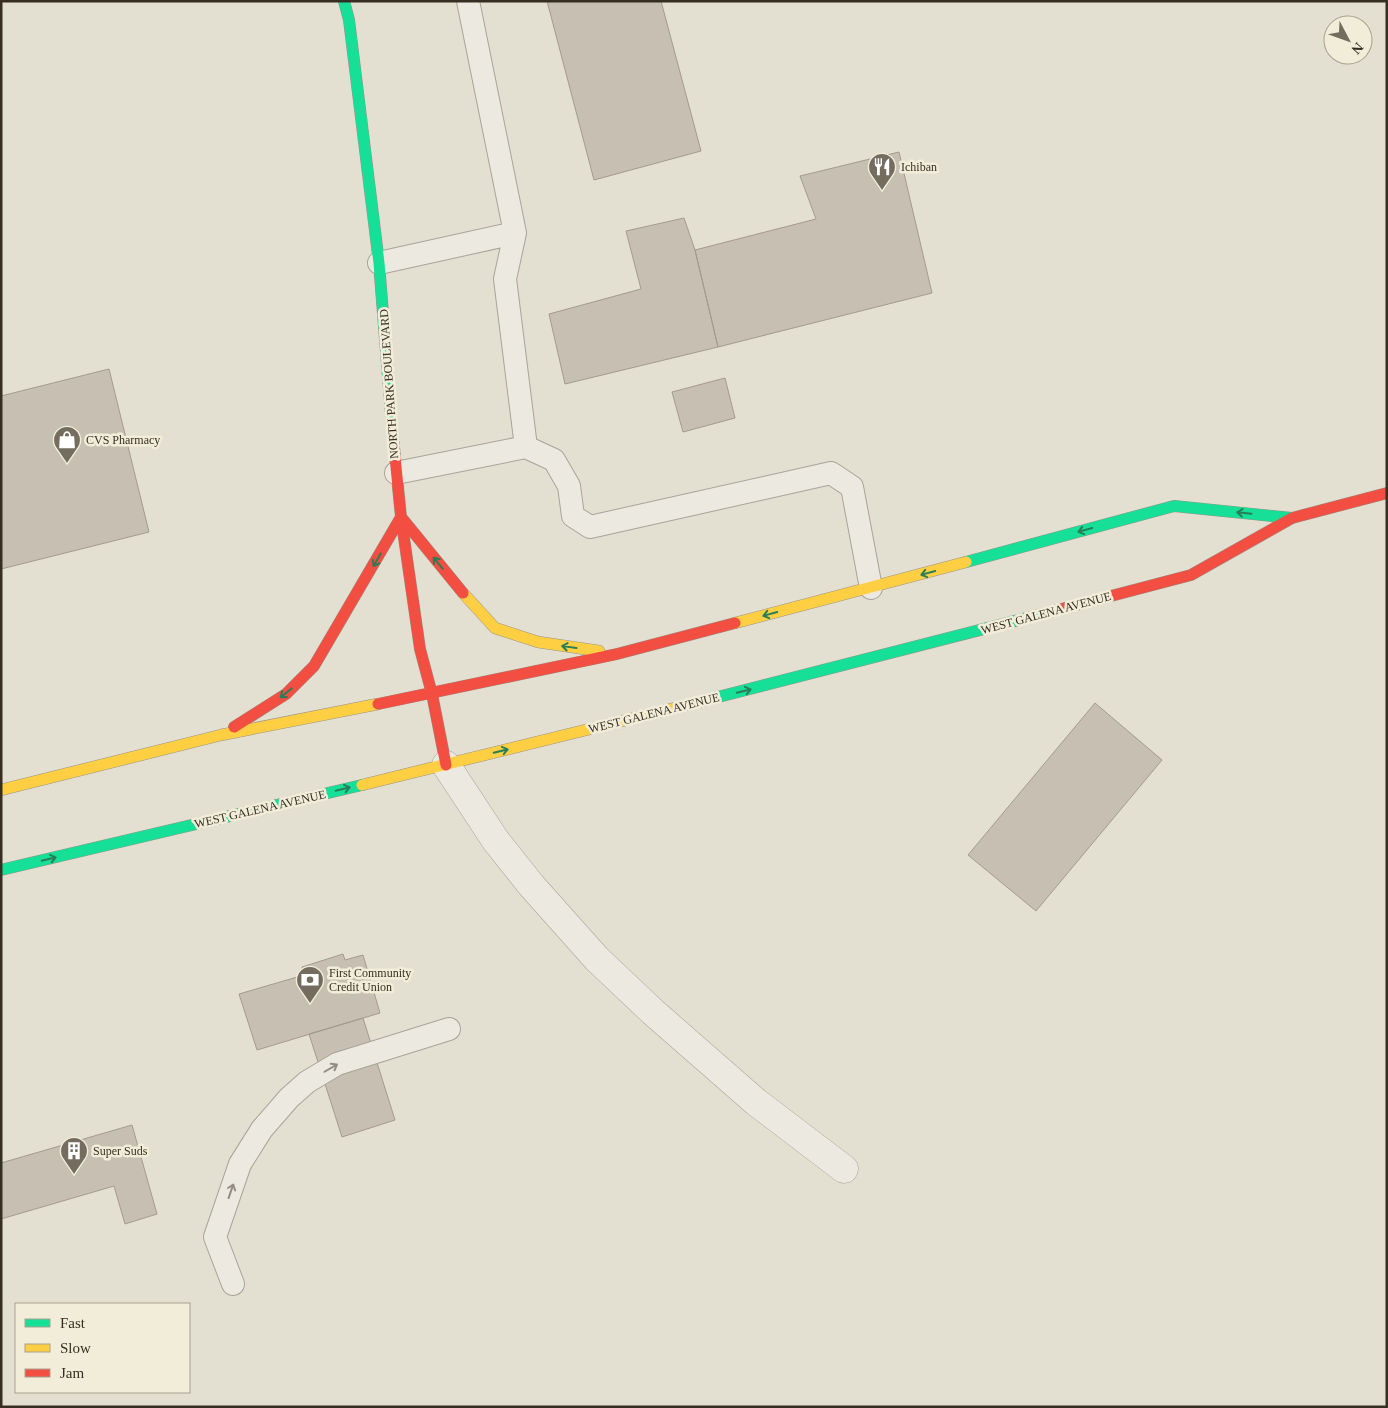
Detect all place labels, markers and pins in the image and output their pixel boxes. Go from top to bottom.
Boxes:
restaurant icon: Ichiban [867,152,897,191]
place label: Ichiban [901,160,937,174]
shop icon: CVS Pharmacy [52,425,82,464]
place label: CVS Pharmacy [86,433,160,447]
bank icon: First Community Credit Union [295,965,325,1004]
place label: First Community Credit Union [329,966,411,994]
building icon: Super Suds [59,1136,89,1175]
place label: Super Suds [93,1144,148,1158]

